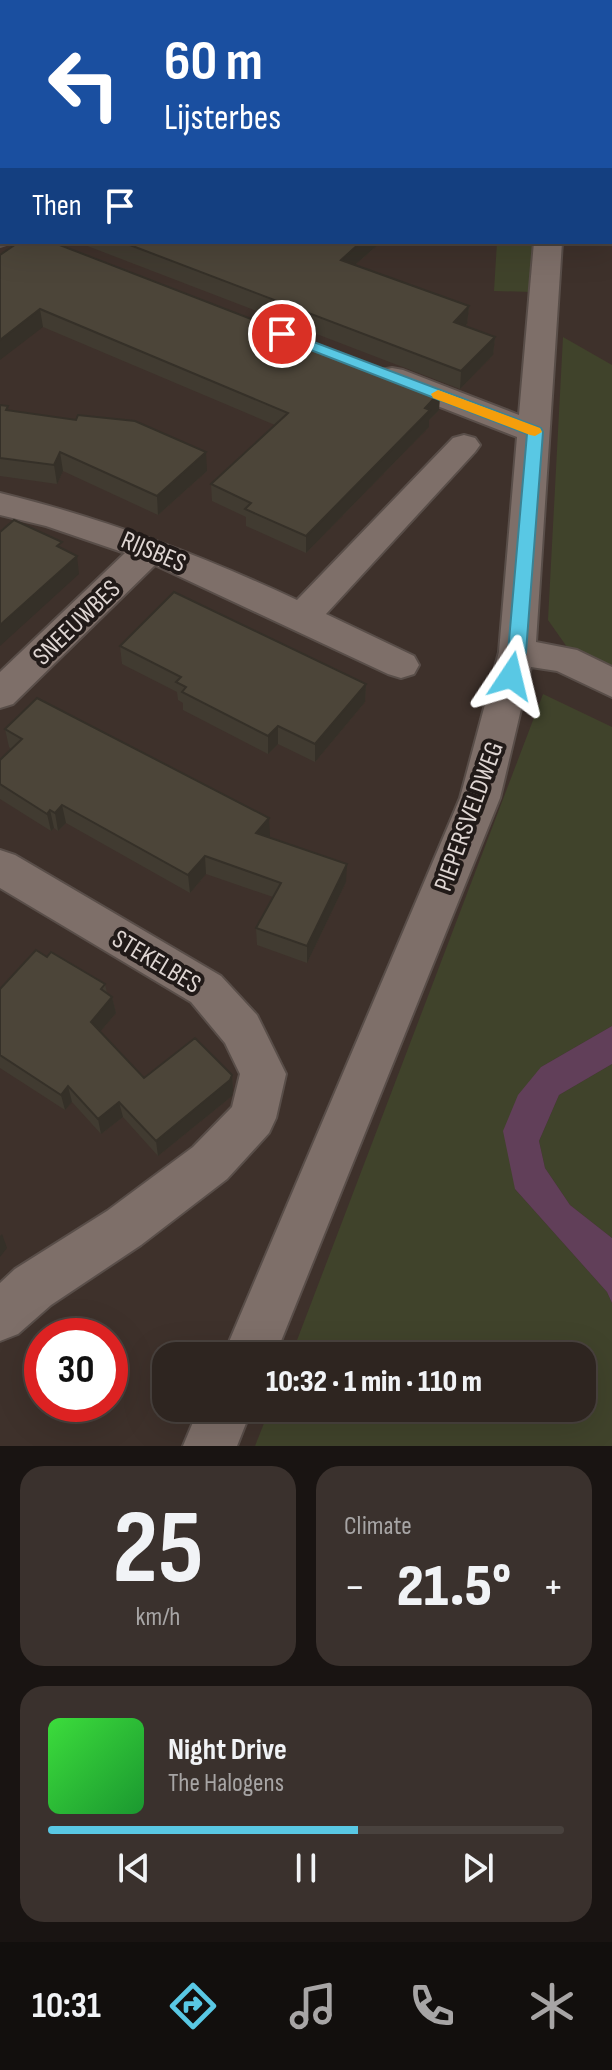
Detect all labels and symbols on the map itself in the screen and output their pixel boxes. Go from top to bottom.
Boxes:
pin [248,300,316,368]
street label: RIJSBES [116,525,190,580]
street label: SNEEUWBES [27,574,127,672]
position arrow [469,634,553,718]
street label: PIEPERSVELDWEG [428,738,511,895]
street label: STEKELBES [106,924,206,1001]
speed limit sign: 30 [24,1318,128,1422]

